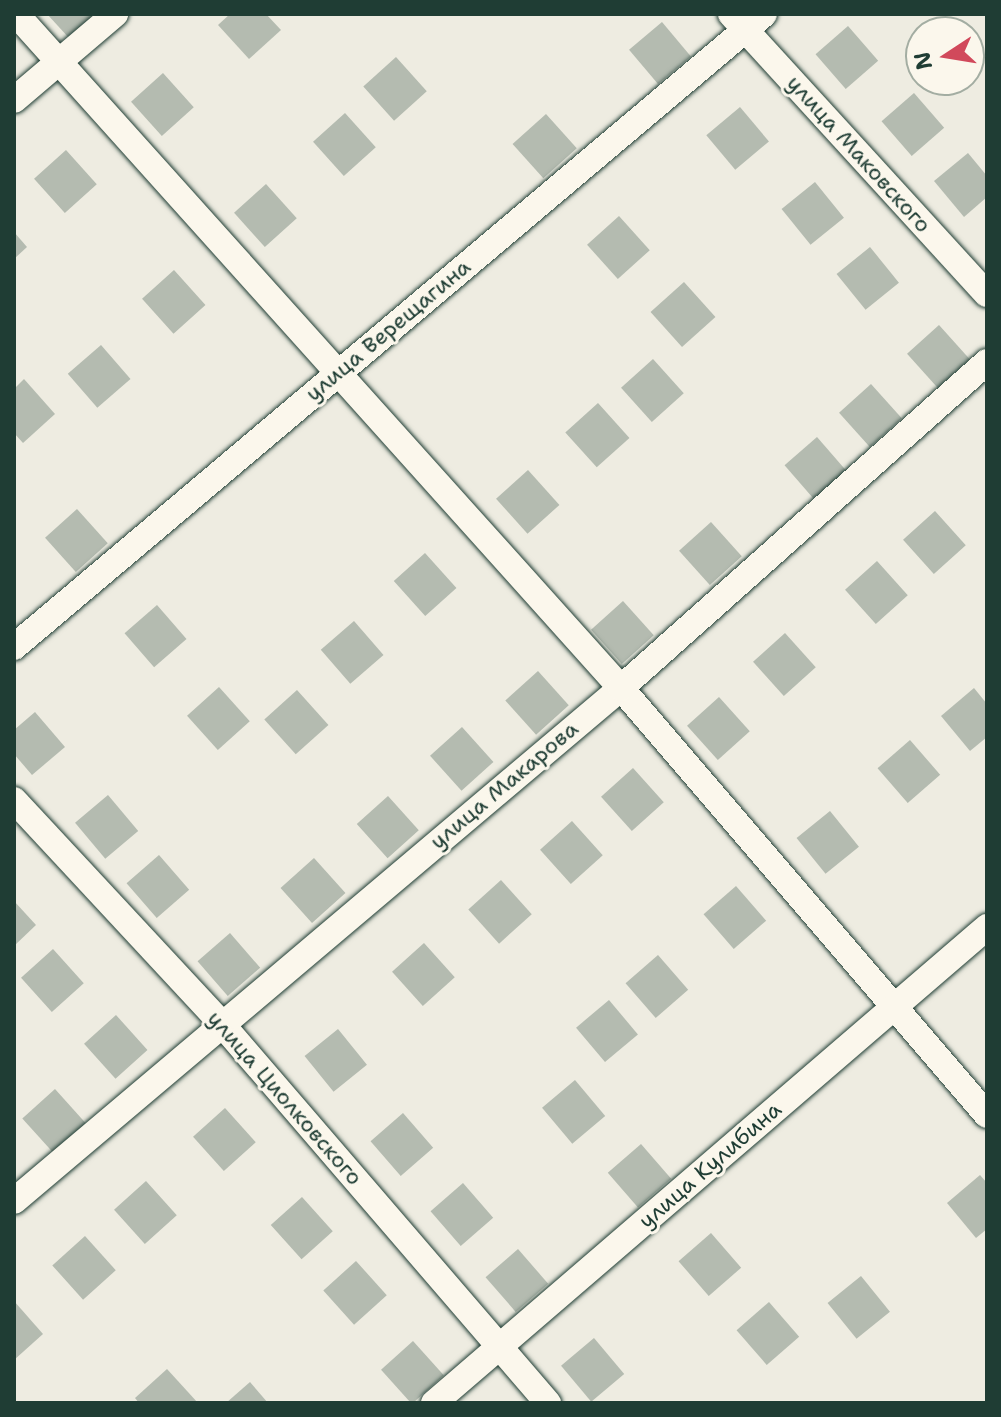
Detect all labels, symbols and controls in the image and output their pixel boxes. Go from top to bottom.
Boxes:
north arrow [905,16,985,96]
text: N [907,49,939,72]
street label: улица Маковского [781,70,937,238]
street label: улица Верещагина [300,253,476,407]
street label: улица Макарова [425,715,583,855]
street label: улица Циолковского [202,1005,368,1191]
street label: улица Кулибина [633,1096,787,1234]

